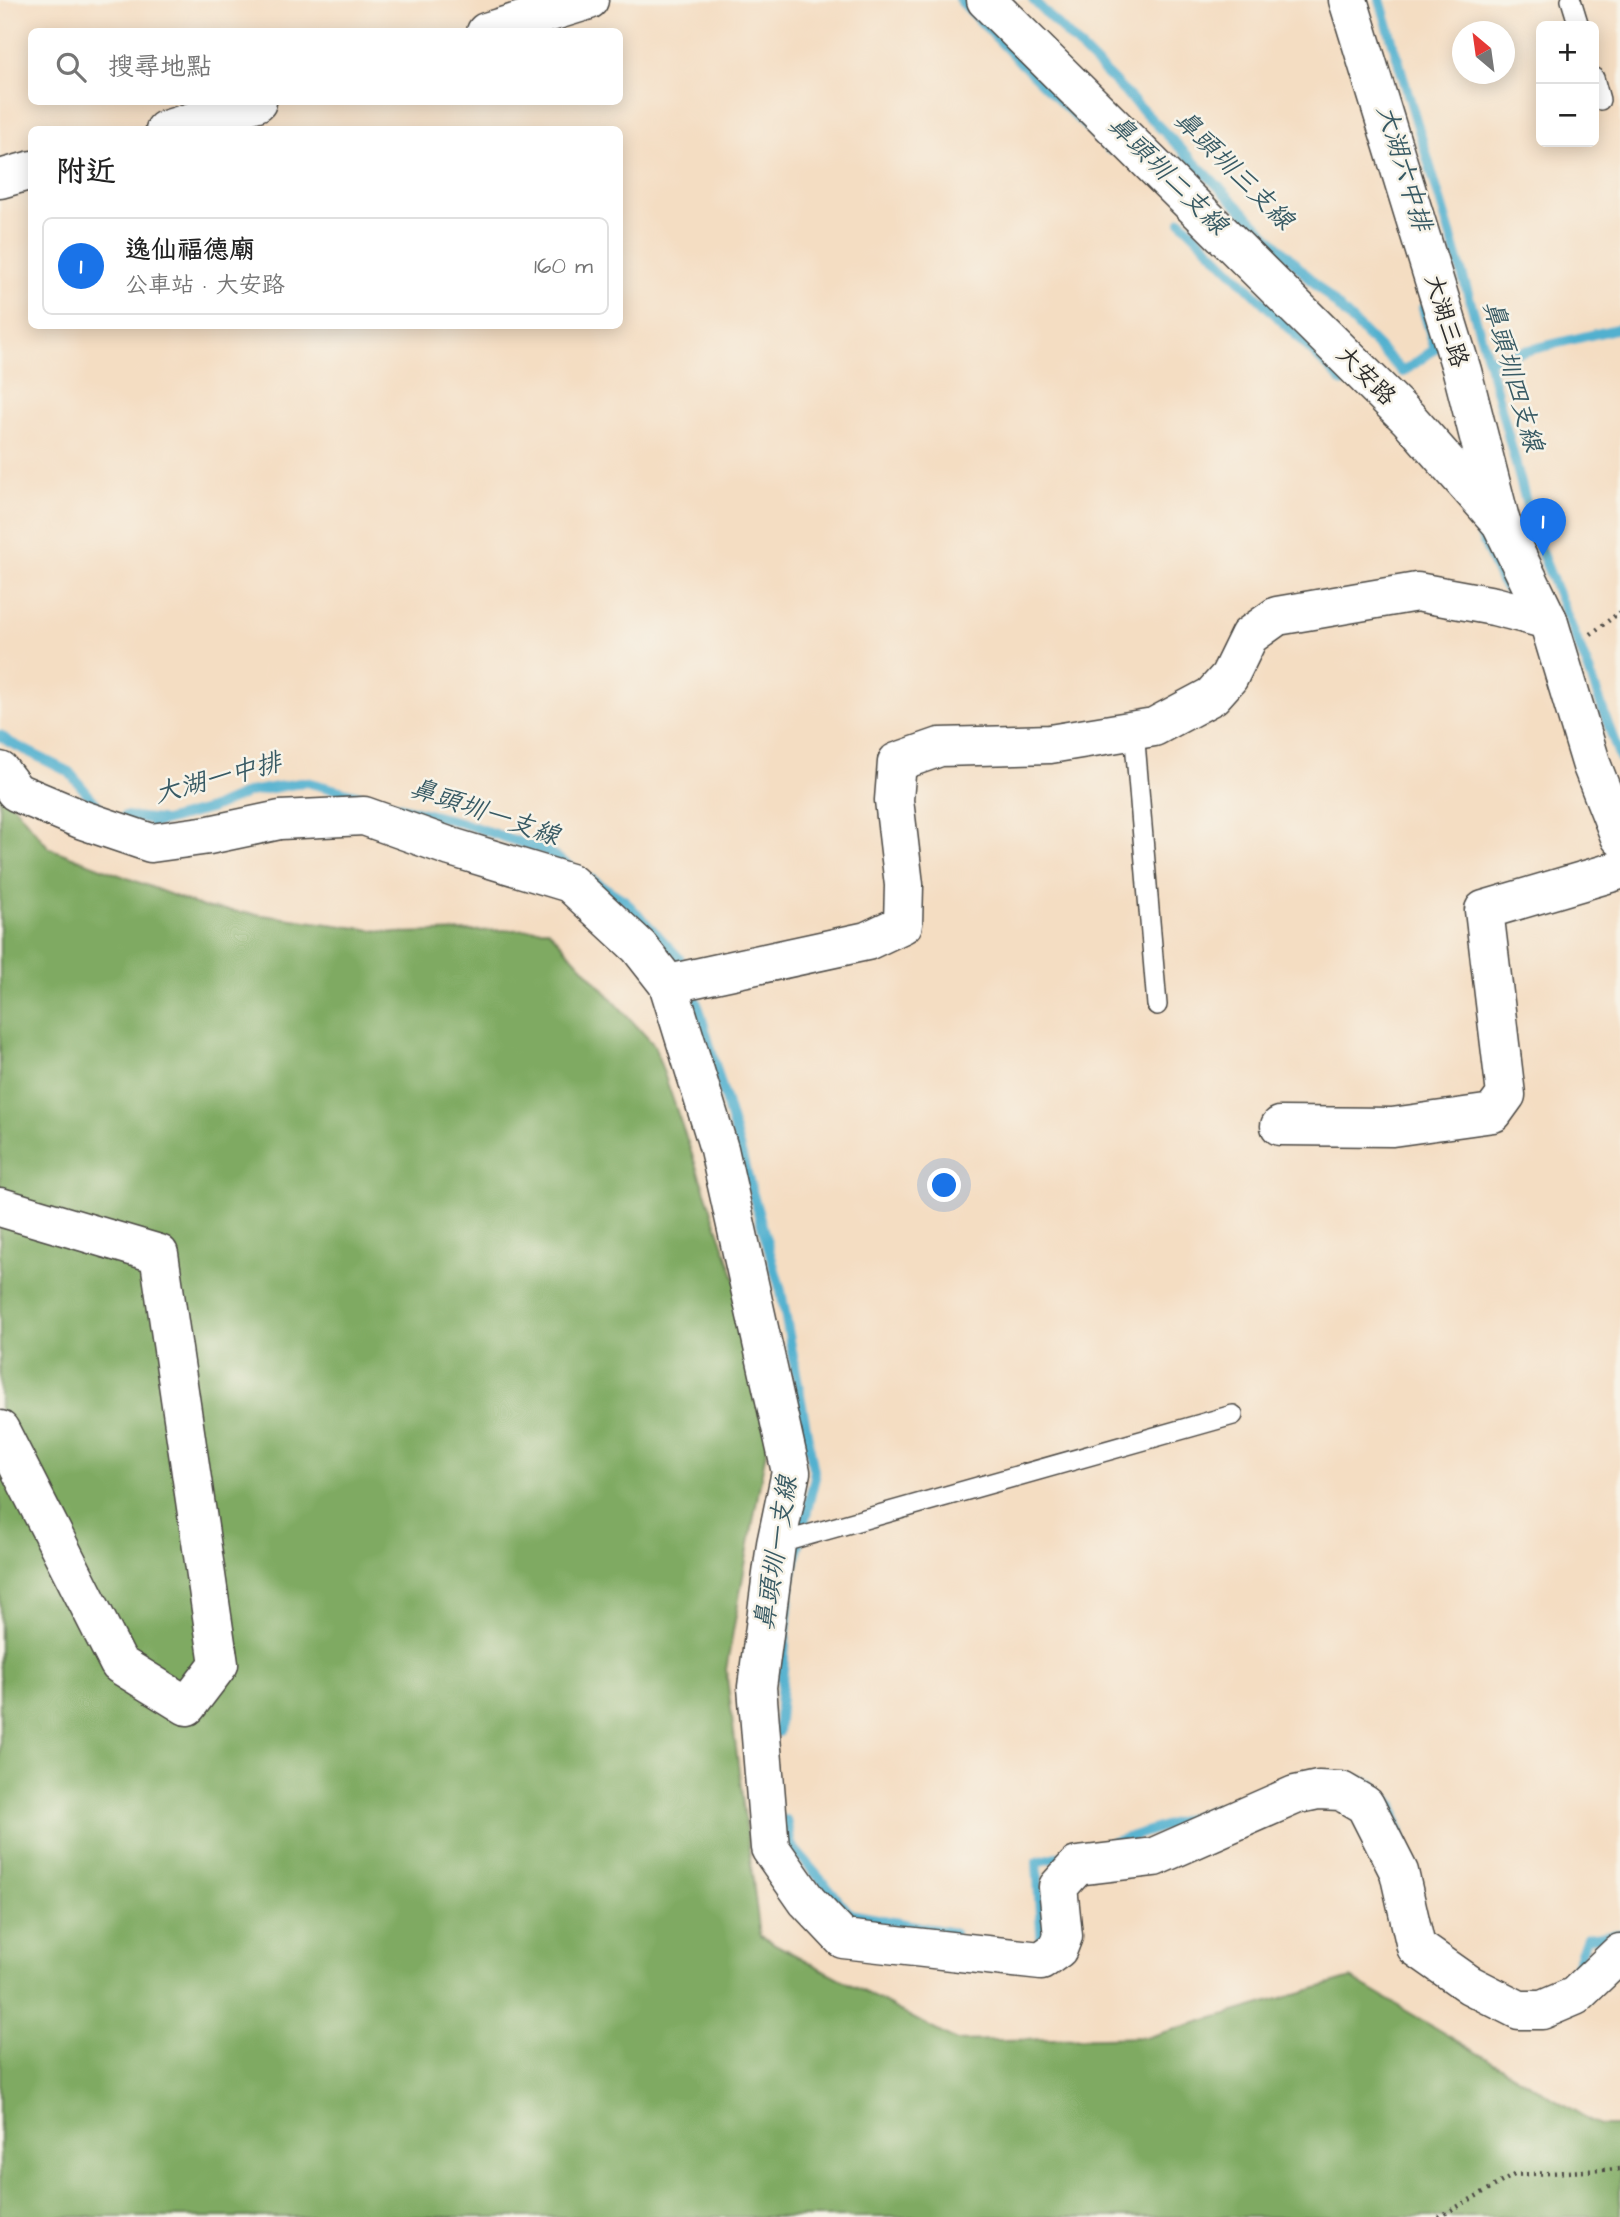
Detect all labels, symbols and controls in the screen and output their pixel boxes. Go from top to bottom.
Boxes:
north arrow [1452,21,1515,84]
map controls [1536,21,1599,147]
button: + [1536,21,1599,84]
search box [28,28,623,105]
icon: search [52,48,90,86]
text: 搜尋地點 [108,49,212,85]
button: − [1536,84,1599,147]
water label: 大湖六中排 [1368,101,1441,237]
water label: 鼻頭圳三支線 [1166,102,1303,239]
water label: 鼻頭圳二支線 [1100,107,1237,244]
text: 附近 [56,151,116,193]
text: 逸仙福德廟 [125,232,255,268]
text: 1 [80,250,82,282]
text: 160 m [534,250,593,282]
text: 公車站 · 大安路 [125,269,285,301]
street label: 大湖三路 [1416,270,1476,372]
water label: 鼻頭圳四支線 [1474,296,1552,458]
street label: 大安路 [1329,339,1403,413]
pin: 1 [1520,498,1566,556]
water label: 大湖一中排 [151,743,287,812]
water label: 鼻頭圳一支線 [405,770,566,855]
your location [927,1168,961,1202]
water label: 鼻頭圳一支線 [746,1471,806,1633]

